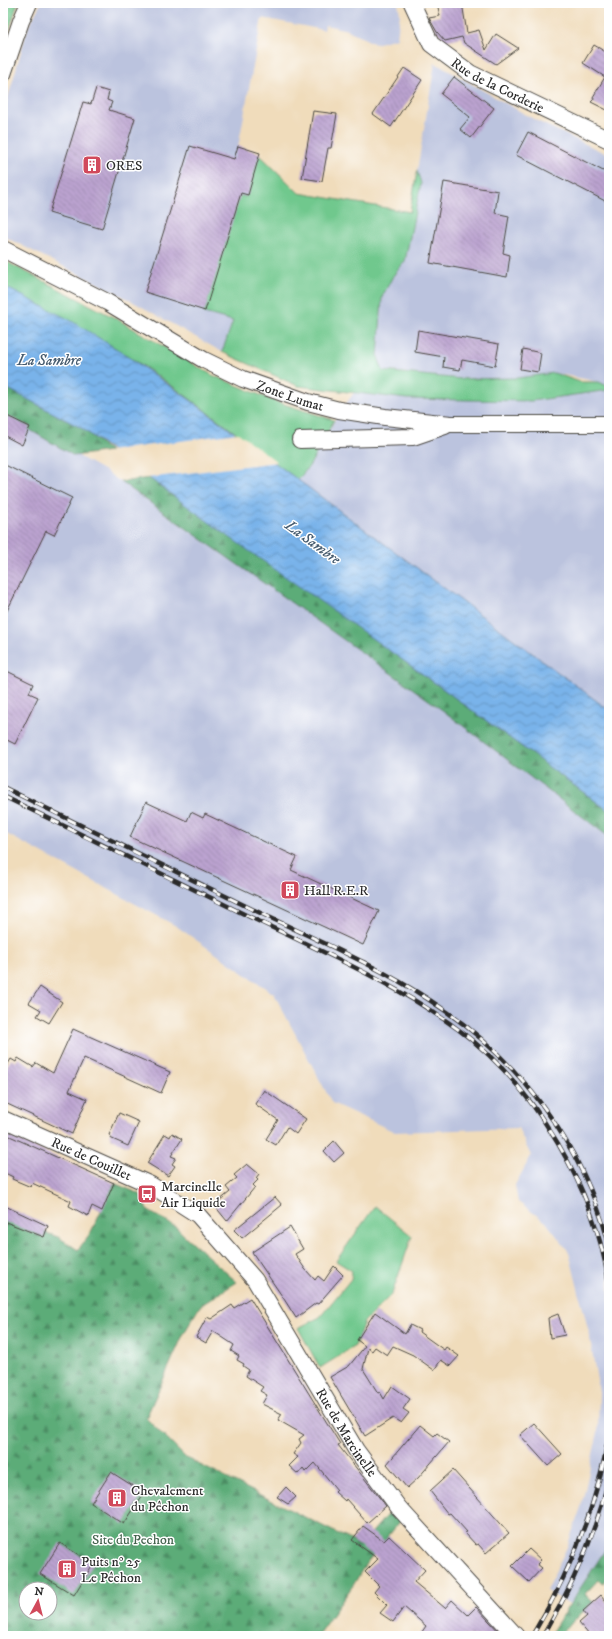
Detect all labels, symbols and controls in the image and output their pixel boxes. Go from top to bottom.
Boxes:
street label: Rue de la Corderie [447,54,547,117]
building icon: ORES [81,154,103,176]
place label: ORES [106,157,142,175]
water label: La Sambre [16,351,82,370]
street label: Zone Lumat [254,376,326,416]
water label: La Sambre [281,515,345,569]
building icon: Hall R.E.R [279,879,301,901]
place label: Hall R.E.R [304,882,369,900]
street label: Rue de Couillet [48,1134,135,1185]
place label: Marcinelle Air Liquide [161,1178,226,1212]
bus stop icon: Marcinelle Air Liquide [136,1183,158,1205]
street label: Rue de Marcinelle [311,1385,381,1481]
place label: Chevalement du Pêchon [131,1482,204,1516]
building icon: Chevalement du Pêchon [106,1487,128,1509]
park label: Site du Pechon [92,1531,175,1549]
place label: Puits n° 25 Le Pêchon [81,1553,142,1587]
building icon: Puits n° 25 Le Pêchon [56,1558,78,1580]
north arrow [18,1581,58,1621]
text: N [34,1585,44,1600]

